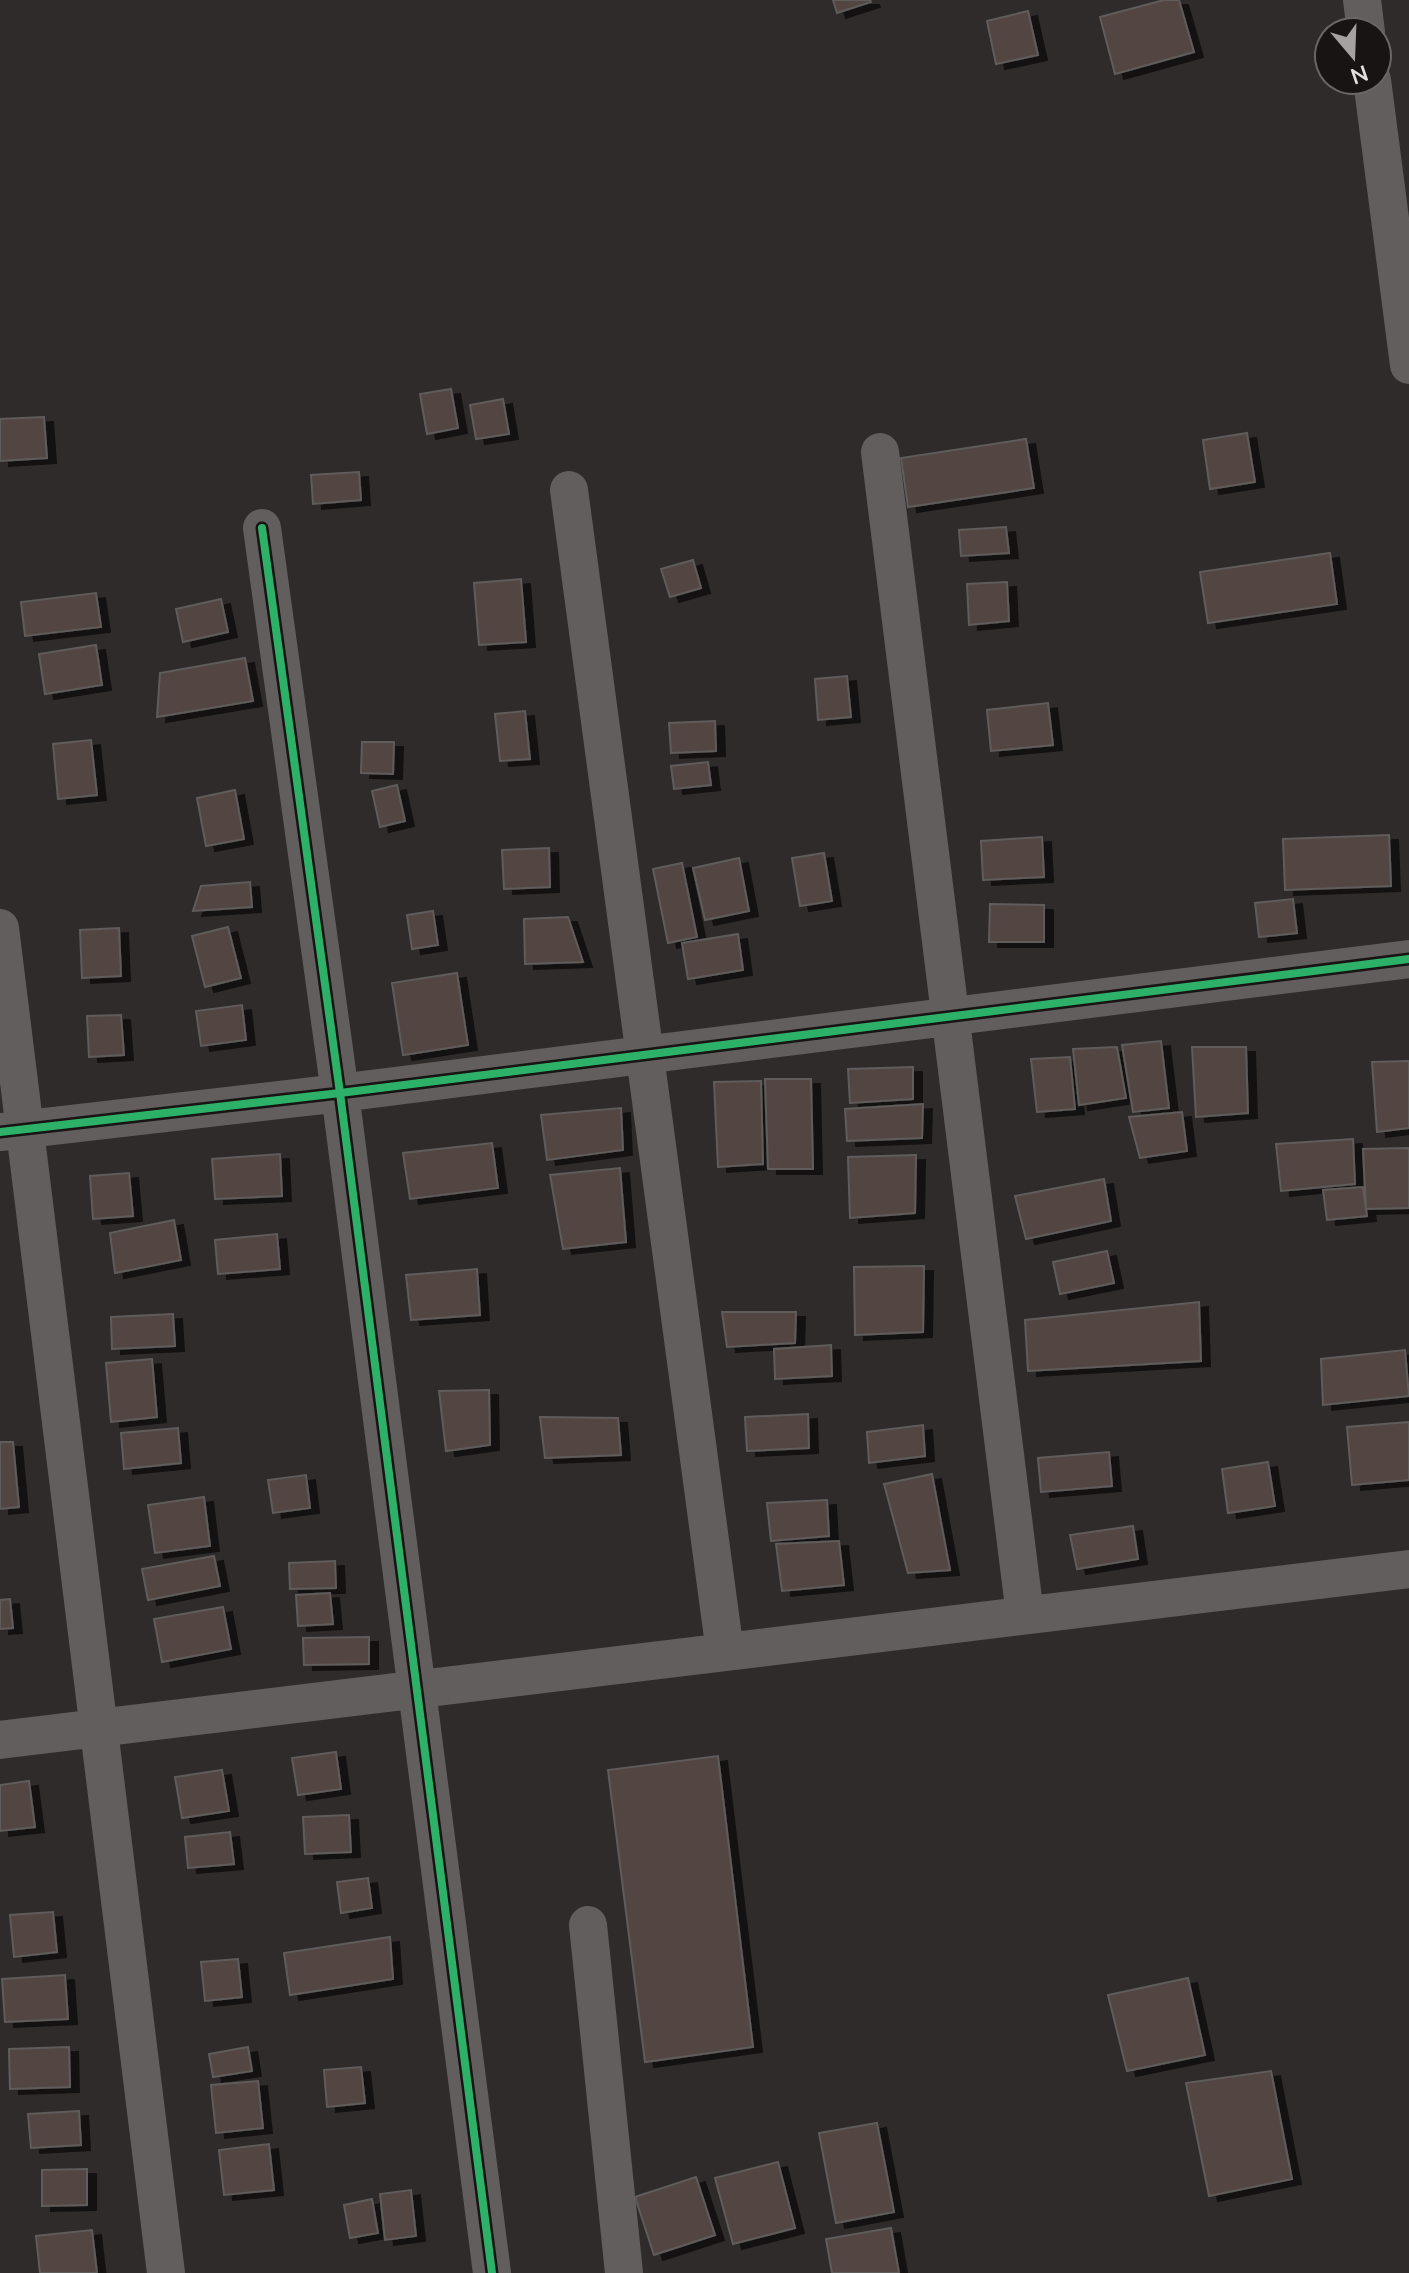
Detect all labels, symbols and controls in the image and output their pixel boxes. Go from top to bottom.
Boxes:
north arrow [1313,16,1393,96]
text: N [1347,59,1372,91]

